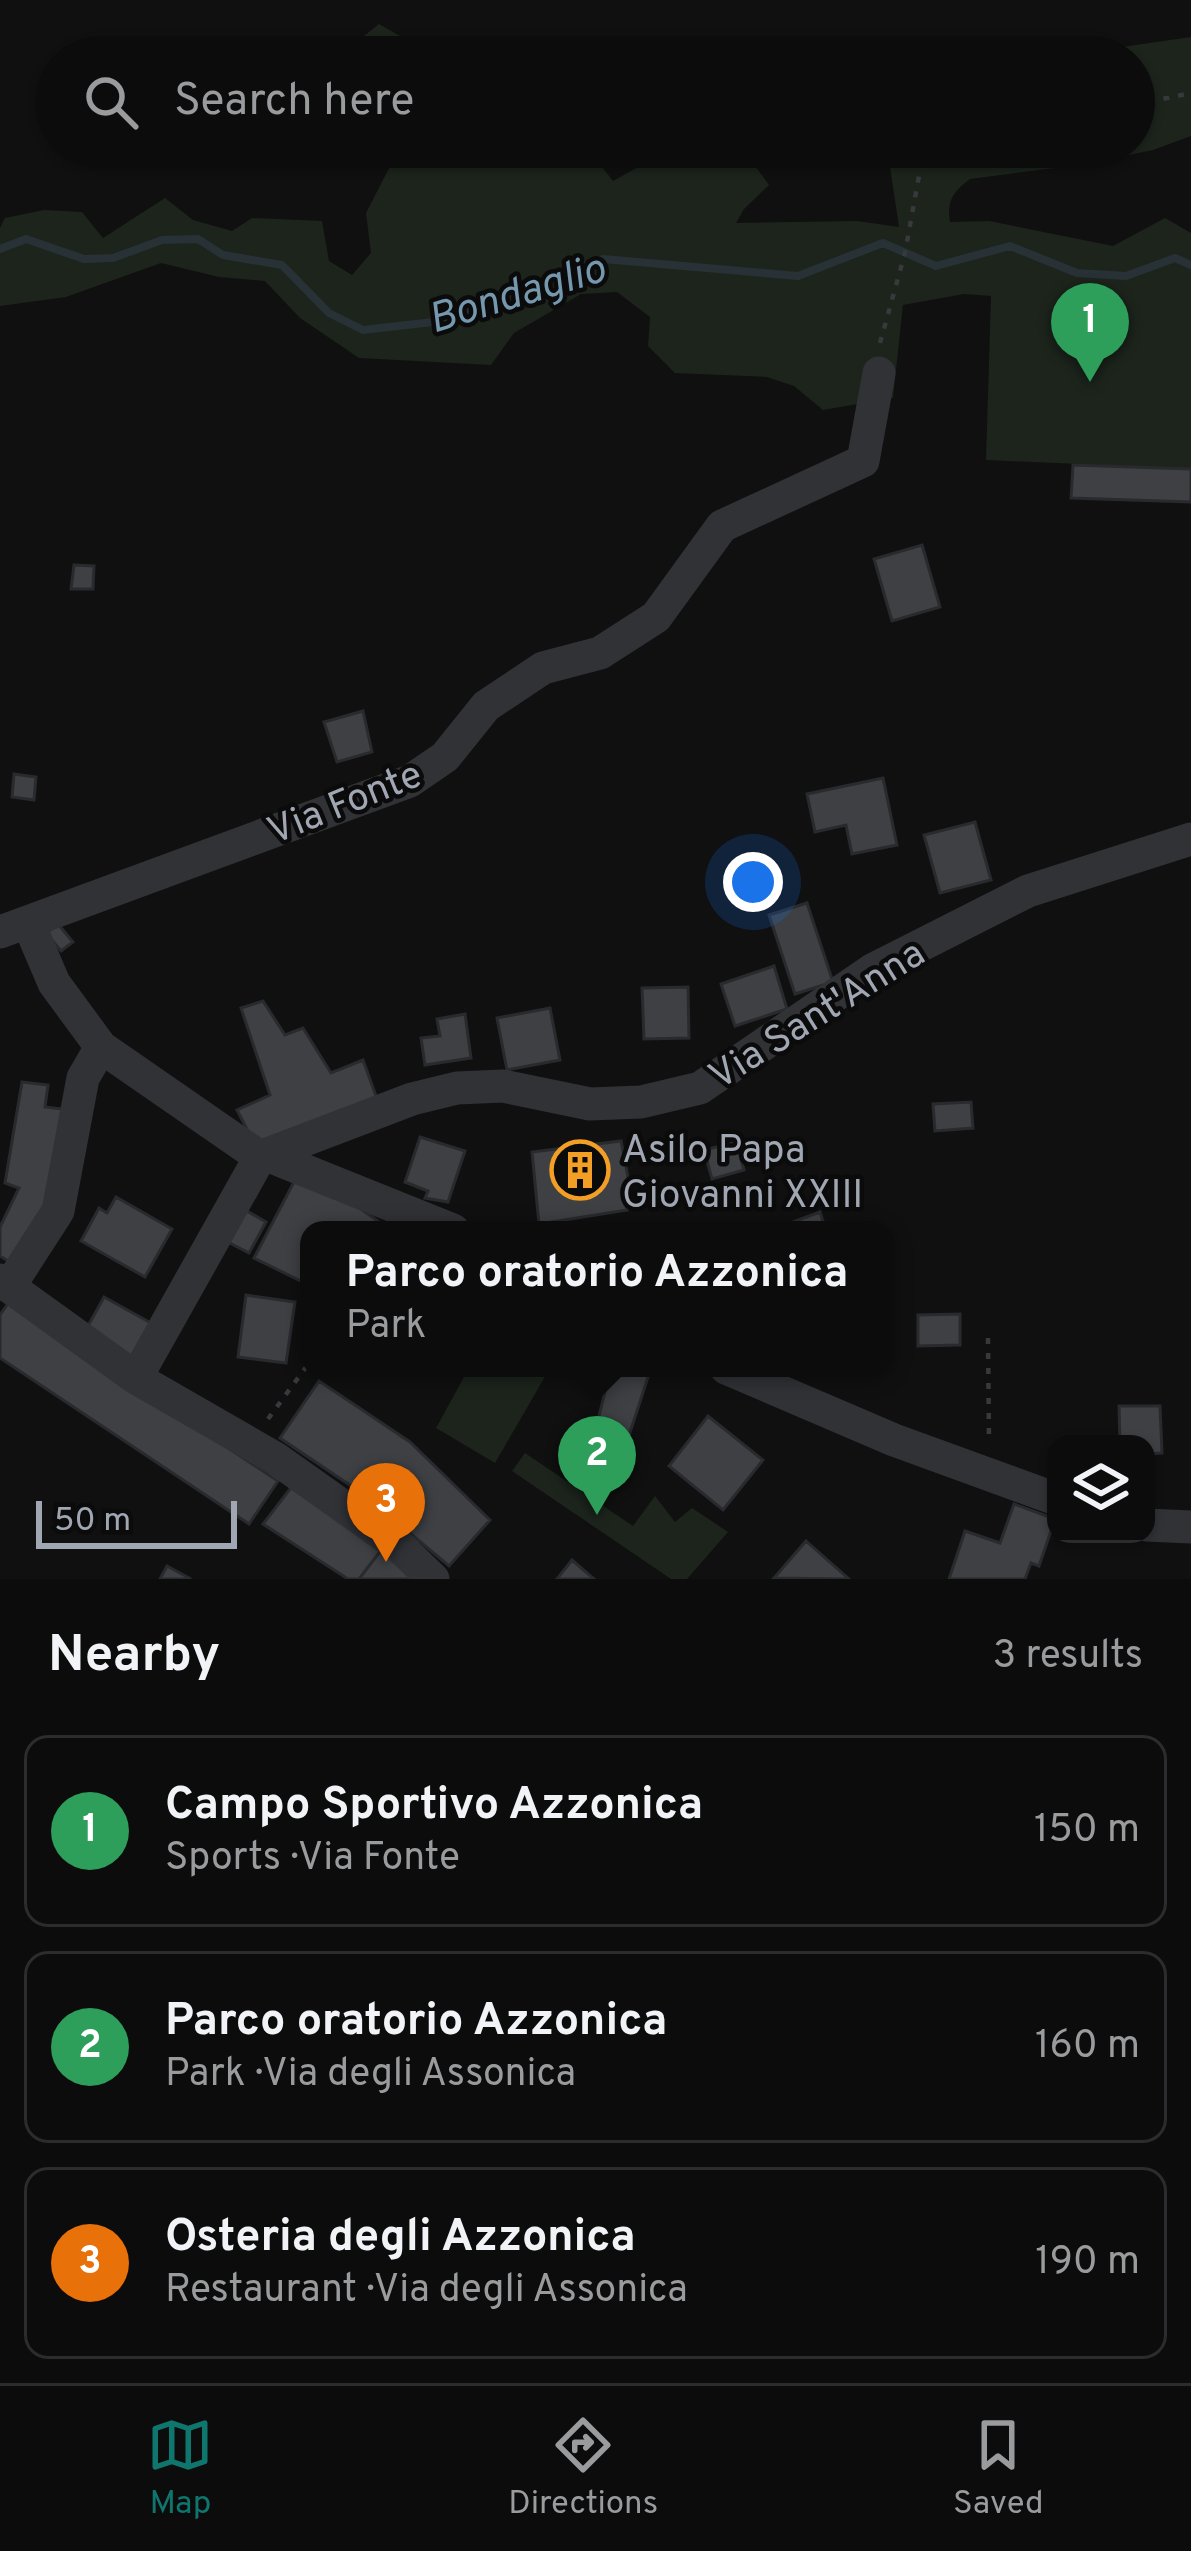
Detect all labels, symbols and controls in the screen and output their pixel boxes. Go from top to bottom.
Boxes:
search box [36,36,1155,168]
icon: search [78,69,144,135]
text: Search here [174,74,414,131]
water label: Bondaglio [422,244,613,348]
pin: 1 [1051,283,1129,382]
street label: Via Fonte [261,752,430,858]
your location [723,852,783,912]
street label: Via Sant'Anna [701,931,935,1103]
place label: Asilo Papa Giovanni XXIII [622,1128,863,1222]
building icon: Asilo Papa Giovanni XXIII [549,1139,611,1201]
popup [300,1221,894,1377]
text: Parco oratorio Azzonica [346,1246,848,1303]
text: Park [346,1303,426,1352]
pin: 2 [558,1416,636,1515]
map controls [1047,1435,1155,1543]
button: layers [1047,1435,1155,1543]
pin: 3 [347,1463,425,1562]
scale bar [36,1495,237,1548]
text: 50 m [54,1501,131,1543]
text: Nearby [48,1625,220,1690]
text: 3 results [993,1633,1143,1682]
text: Campo Sportivo Azzonica [165,1778,703,1835]
text: 1 [82,1807,98,1856]
text: 150 m [1034,1807,1140,1856]
text: Sports · Via Fonte [165,1835,460,1884]
text: Parco oratorio Azzonica [165,1994,667,2051]
text: 2 [78,2023,102,2072]
text: 160 m [1035,2023,1140,2072]
text: Park · Via degli Assonica [165,2051,576,2100]
text: Osteria degli Azzonica [165,2210,636,2267]
text: 3 [78,2239,102,2288]
text: 190 m [1035,2239,1140,2288]
text: Restaurant · Via degli Assonica [165,2267,688,2316]
tab: Map [147,2412,213,2526]
tab: Directions [508,2412,658,2526]
tab: Saved [953,2412,1044,2526]

